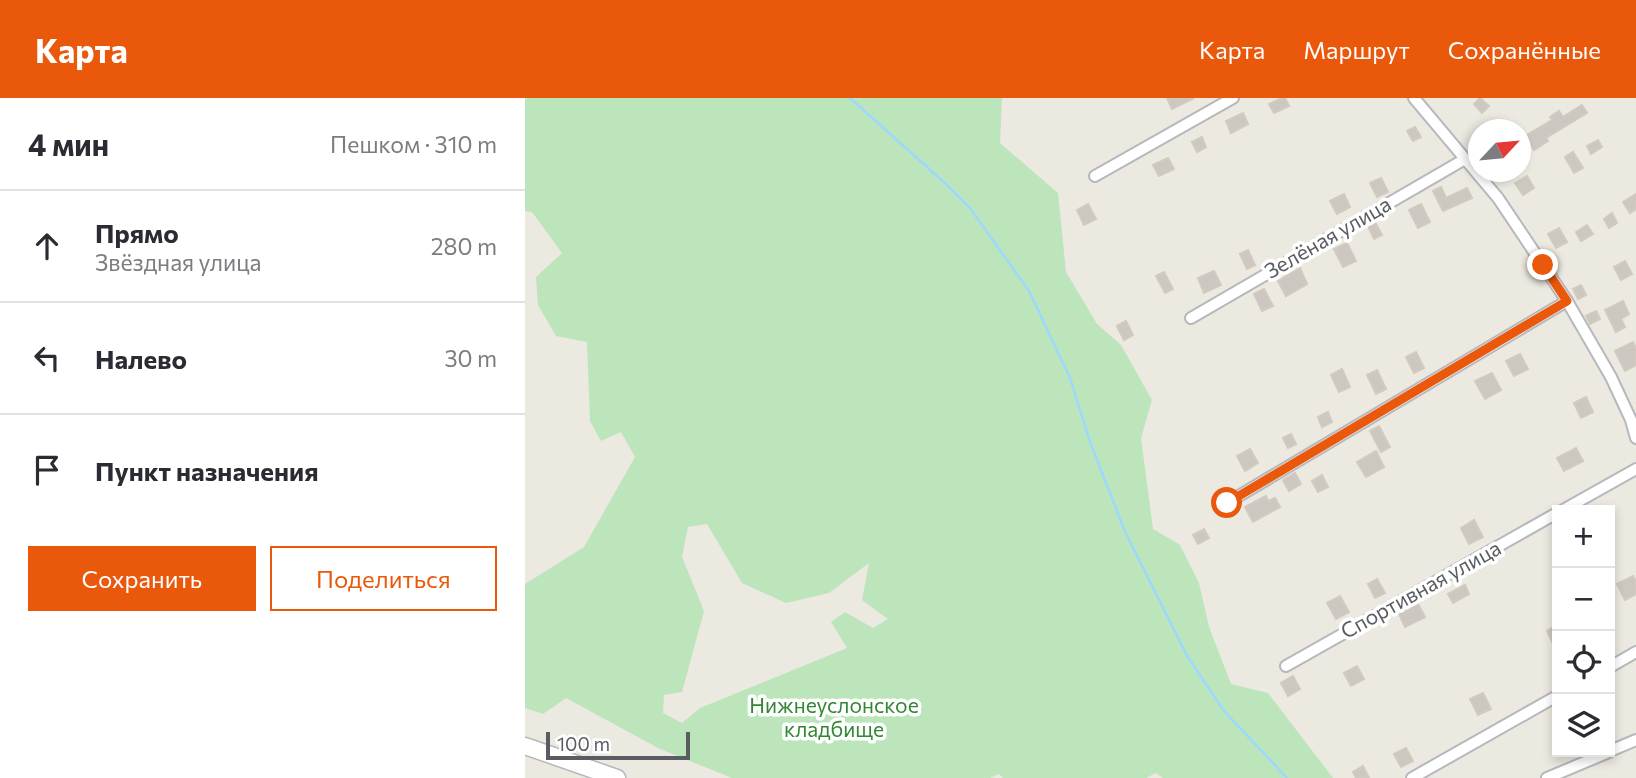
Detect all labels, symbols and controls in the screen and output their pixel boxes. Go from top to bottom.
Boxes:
text: Карта [35,29,128,70]
text: Карта [1199,35,1265,64]
text: Маршрут [1303,35,1410,64]
text: Сохранённые [1448,35,1601,64]
north arrow [1468,119,1531,182]
text: 4 мин [28,125,109,162]
text: Пешком · 310 m [330,130,497,158]
street label: Зелёная улица [1260,190,1395,283]
text: Прямо [95,217,179,248]
icon: ahead [28,227,66,265]
text: 280 m [431,232,497,260]
text: Звёздная улица [95,248,262,276]
route end [1527,249,1558,280]
icon: left [28,339,66,377]
text: Налево [95,343,187,374]
text: 30 m [444,344,497,372]
icon: arrive [28,451,66,489]
text: Пункт назначения [95,455,319,486]
route start [1211,487,1242,518]
map controls [1552,505,1615,757]
button: + [1552,505,1615,568]
street label: Спортивная улица [1336,534,1505,643]
button: Сохранить [28,546,256,611]
button: Поделиться [270,546,497,611]
button: − [1552,568,1615,631]
button: locate [1552,631,1615,694]
park label: Нижнеуслонское кладбище [749,692,919,741]
button: layers [1552,694,1615,757]
scale bar [546,729,689,761]
text: 100 m [557,732,610,755]

